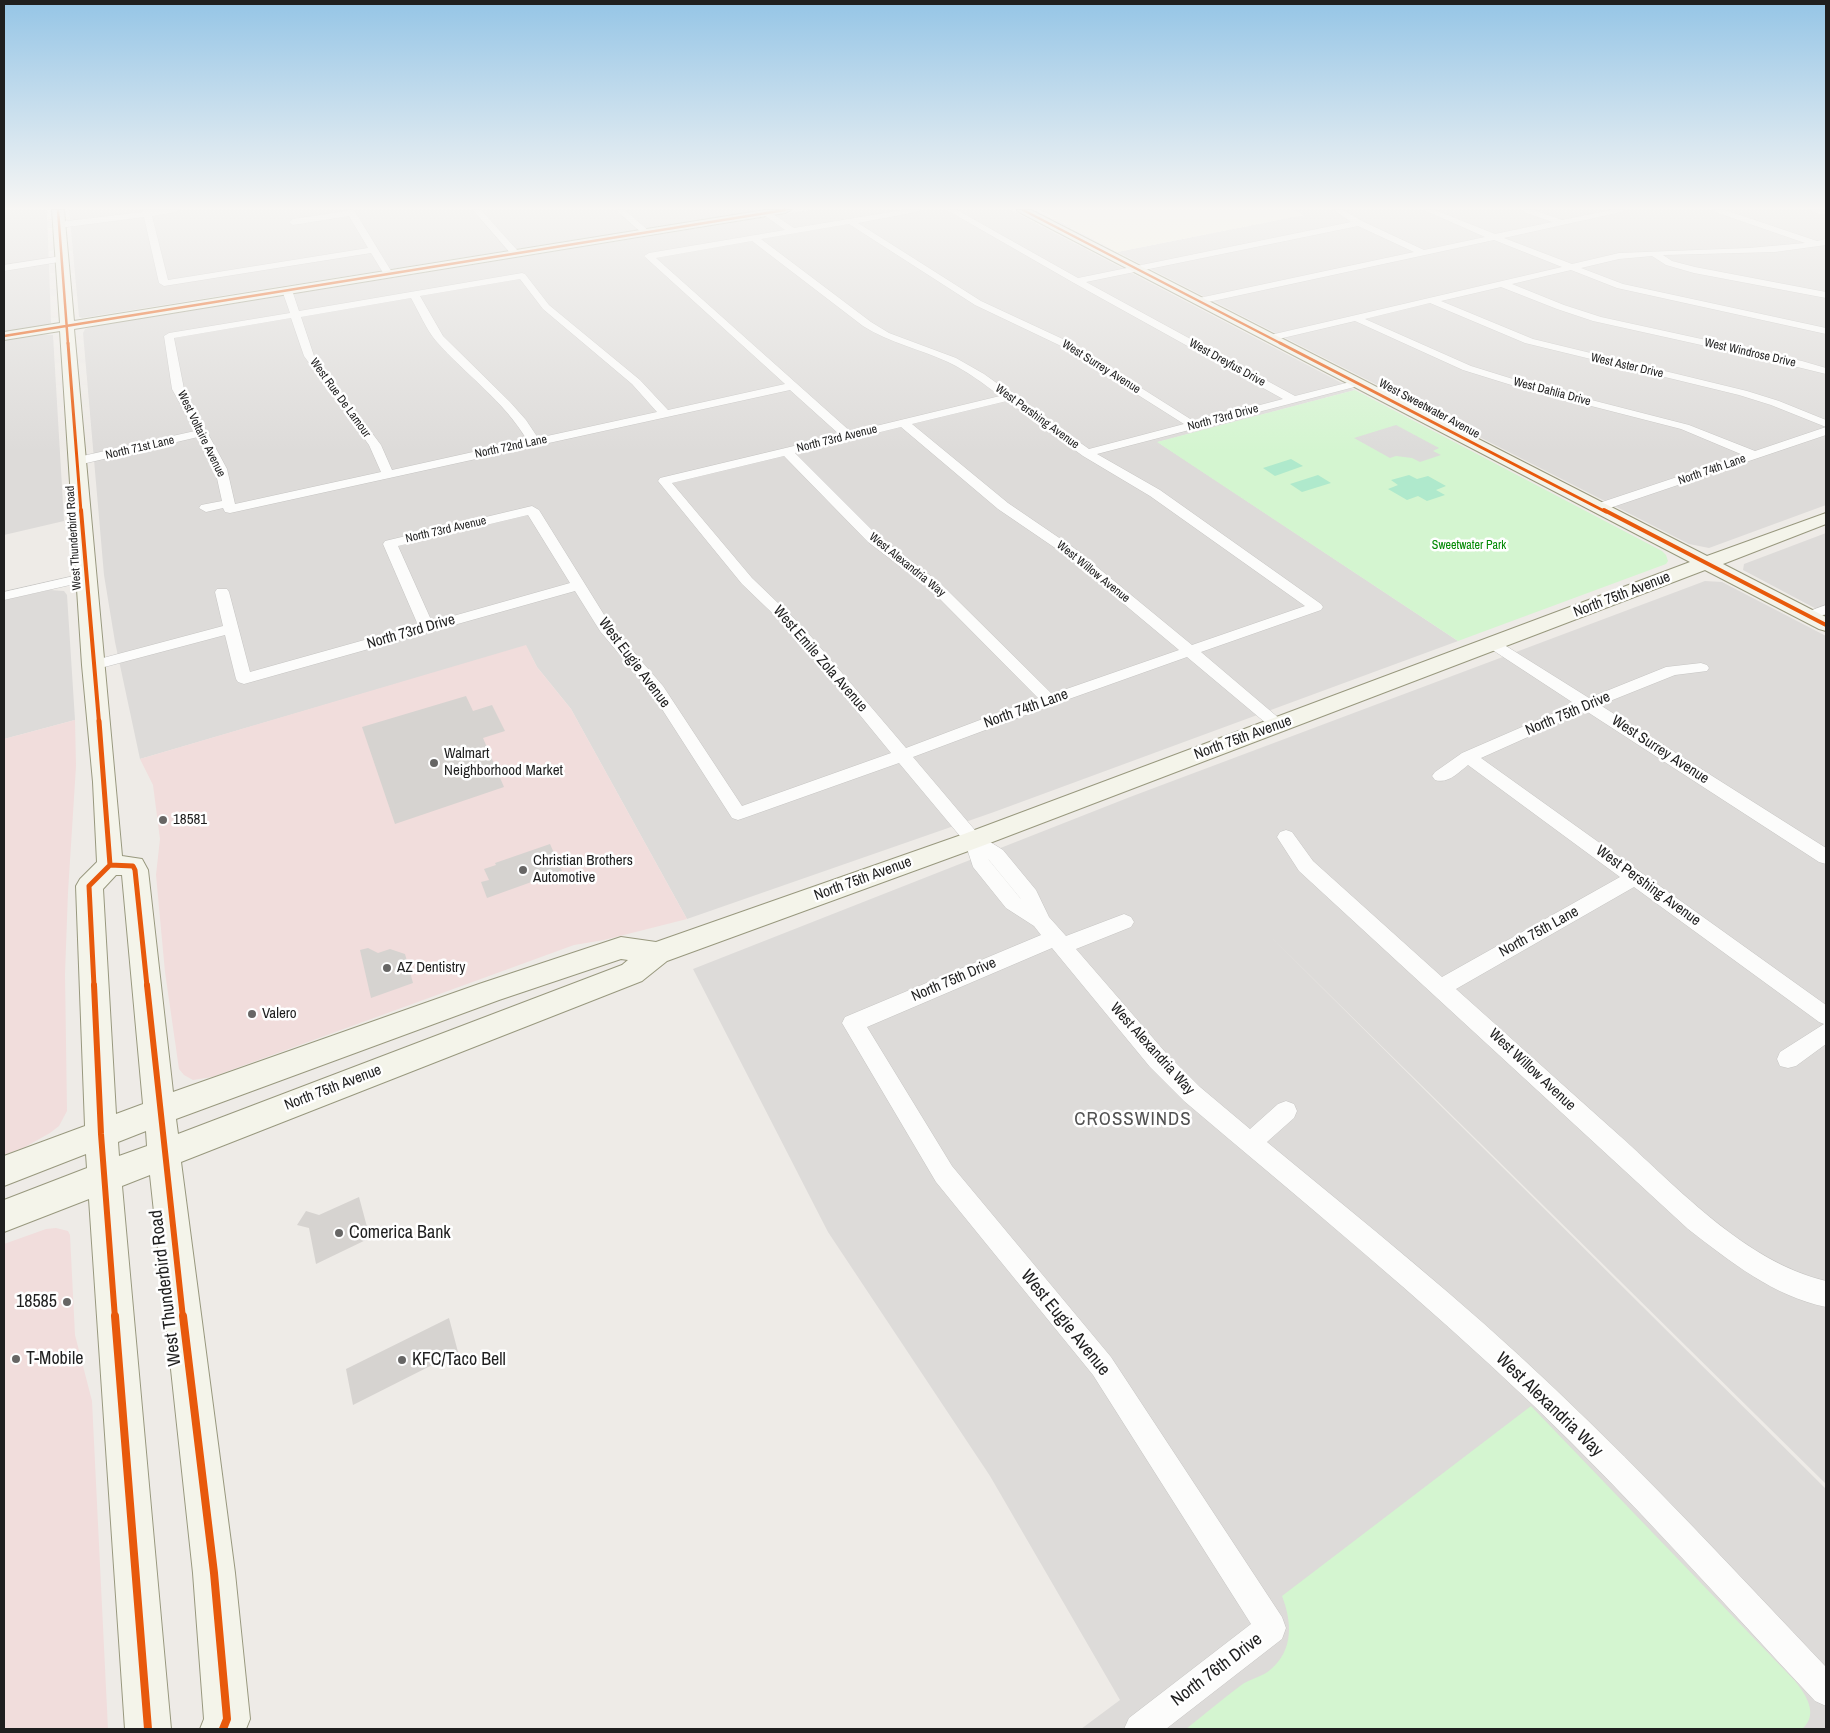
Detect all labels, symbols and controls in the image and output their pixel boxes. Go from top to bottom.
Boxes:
street label: West Windrose Drive [1703,335,1797,371]
street label: West Dreyfus Drive [1186,336,1268,390]
street label: West Surrey Avenue [1059,337,1143,397]
street label: West Aster Drive [1589,351,1665,381]
street label: West Rue De Lamour [306,356,374,440]
street label: West Dahlia Drive [1512,375,1592,409]
street label: West Sweetwater Avenue [1376,376,1482,442]
street label: West Pershing Avenue [992,382,1082,452]
street label: West Voltaire Avenue [174,388,228,480]
street label: North 73rd Drive [1186,402,1260,434]
street label: North 73rd Avenue [795,422,879,456]
street label: North 72nd Lane [474,432,548,462]
street label: North 71st Lane [104,433,176,463]
street label: North 74th Lane [1676,452,1748,488]
street label: West Thunderbird Road [63,485,85,591]
street label: North 73rd Avenue [404,514,488,546]
street label: West Alexandria Way [866,530,948,600]
street label: West Willow Avenue [1054,538,1132,606]
park label: Sweetwater Park [1432,539,1506,553]
street label: North 75th Avenue [1571,568,1673,622]
street label: West Emile Zola Avenue [769,602,871,716]
street label: North 73rd Drive [365,611,457,653]
street label: West Eugie Avenue [594,614,674,712]
street label: North 74th Lane [981,685,1071,733]
street label: North 75th Drive [1523,688,1613,740]
street label: North 75th Avenue [1192,712,1294,764]
street label: West Surrey Avenue [1608,712,1712,788]
place label: Walmart Neighborhood Market [444,745,563,780]
marker: Walmart Neighborhood Market [428,757,440,769]
place label: 18581 [173,811,207,829]
marker: 18581 [157,814,169,826]
street label: West Pershing Avenue [1592,842,1704,930]
place label: Christian Brothers Automotive [533,852,633,887]
street label: North 75th Avenue [812,853,914,905]
marker: Christian Brothers Automotive [517,864,529,876]
street label: North 75th Lane [1496,903,1582,961]
street label: North 75th Drive [909,954,999,1006]
place label: AZ Dentistry [397,959,465,977]
marker: AZ Dentistry [381,962,393,974]
street label: West Alexandria Way [1106,999,1198,1099]
place label: Valero [262,1005,297,1023]
marker: Valero [246,1008,258,1020]
street label: West Willow Avenue [1485,1025,1579,1115]
street label: North 75th Avenue [282,1061,384,1115]
district label: CROSSWINDS [1073,1109,1193,1131]
street label: West Thunderbird Road [146,1209,186,1367]
place label: Comerica Bank [349,1222,451,1244]
marker: Comerica Bank [333,1227,345,1239]
street label: West Eugie Avenue [1016,1266,1114,1380]
place label: 18585 [16,1291,57,1313]
marker: 18585 [61,1296,73,1308]
place label: T-Mobile [26,1348,83,1370]
street label: West Alexandria Way [1491,1348,1607,1462]
place label: KFC/Taco Bell [412,1349,506,1371]
marker: T-Mobile [10,1353,22,1365]
marker: KFC/Taco Bell [396,1354,408,1366]
street label: North 76th Drive [1167,1629,1267,1711]

